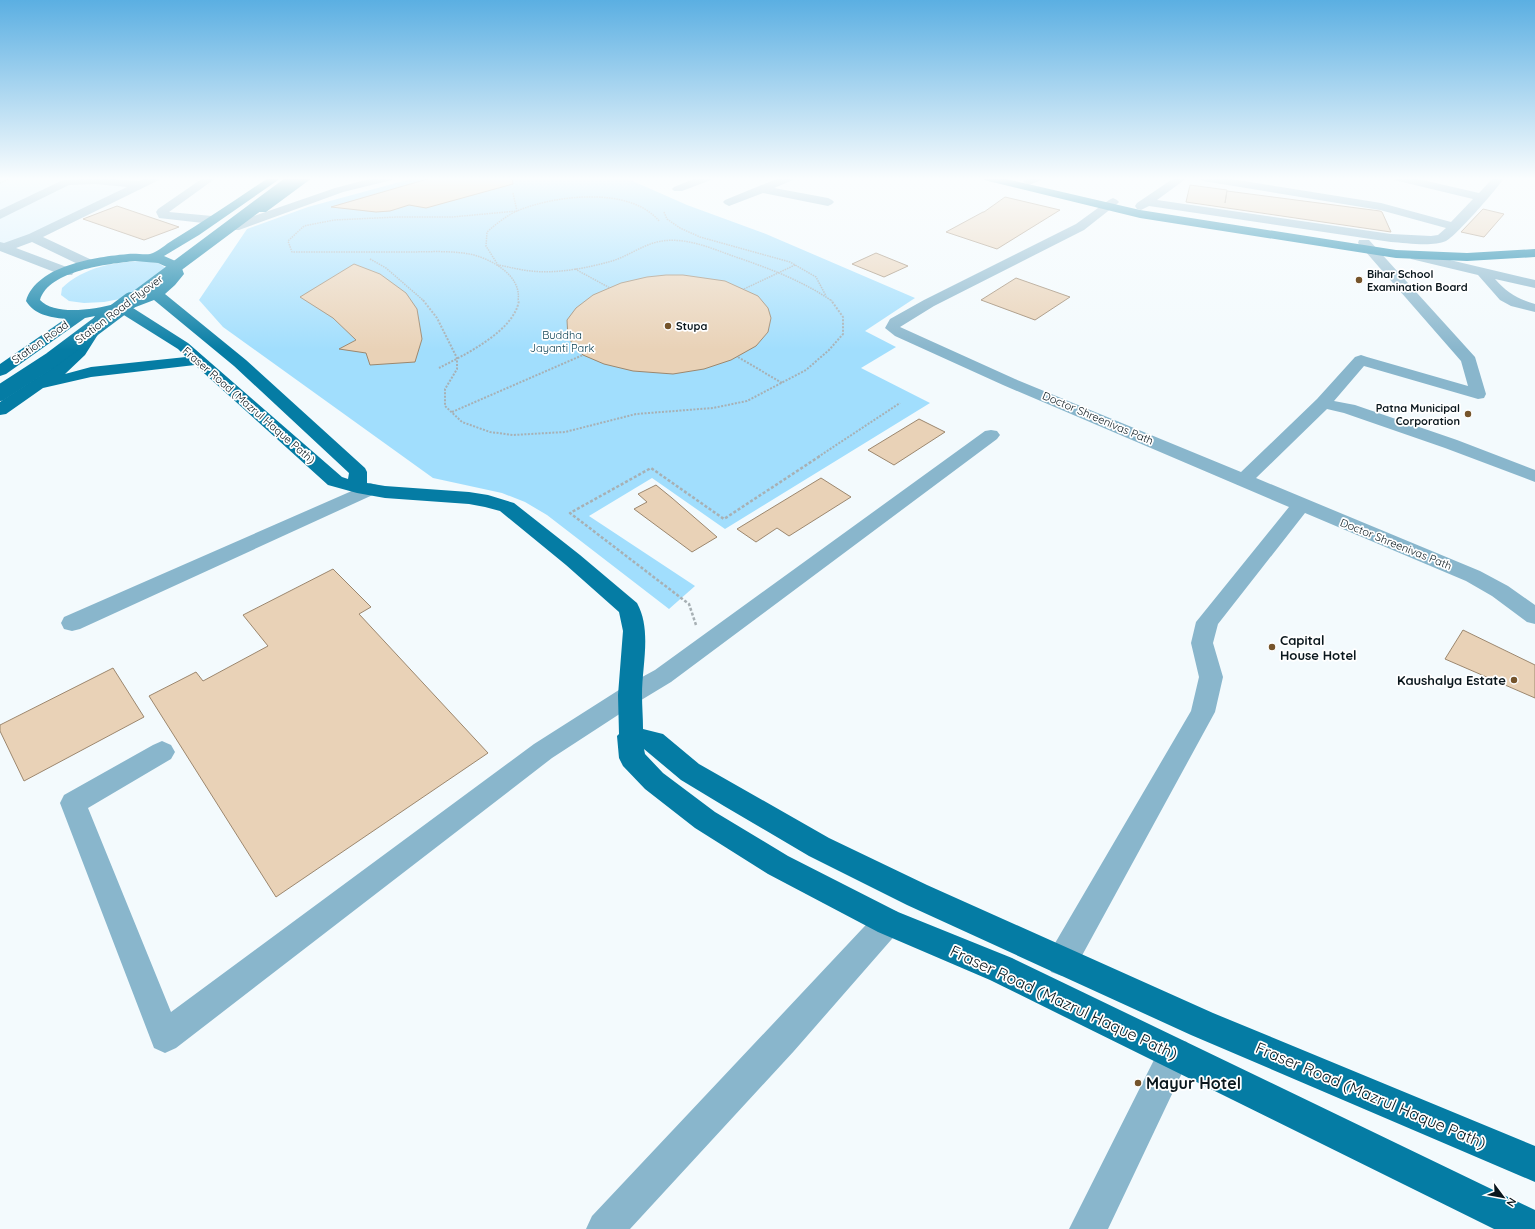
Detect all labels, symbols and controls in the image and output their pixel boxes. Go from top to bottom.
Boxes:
place label: Bihar School Examination Board [1367,267,1468,294]
street label: Station Road Flyover [72,271,166,347]
marker: Bihar School Examination Board [1354,275,1364,285]
street label: Station Road [9,317,71,367]
place label: Stupa [676,319,707,333]
marker: Stupa [663,321,673,331]
park label: Buddha Jayanti Park [530,328,594,355]
street label: Fraser Road (Mazrul Haque Path) [180,344,318,466]
street label: Doctor Shreenivas Path [1040,388,1156,448]
place label: Patna Municipal Corporation [1376,401,1460,428]
marker: Patna Municipal Corporation [1463,409,1473,419]
street label: Doctor Shreenivas Path [1338,515,1454,573]
place label: Capital House Hotel [1280,632,1357,663]
marker: Capital House Hotel [1267,642,1277,652]
place label: Kaushalya Estate [1397,672,1506,688]
marker: Kaushalya Estate [1509,675,1519,685]
street label: Fraser Road (Mazrul Haque Path) [947,940,1181,1064]
street label: Fraser Road (Mazrul Haque Path) [1253,1037,1489,1153]
place label: Mayur Hotel [1146,1073,1241,1093]
marker: Mayur Hotel [1133,1078,1143,1088]
north arrow [1483,1177,1523,1217]
text: N [1503,1195,1520,1209]

